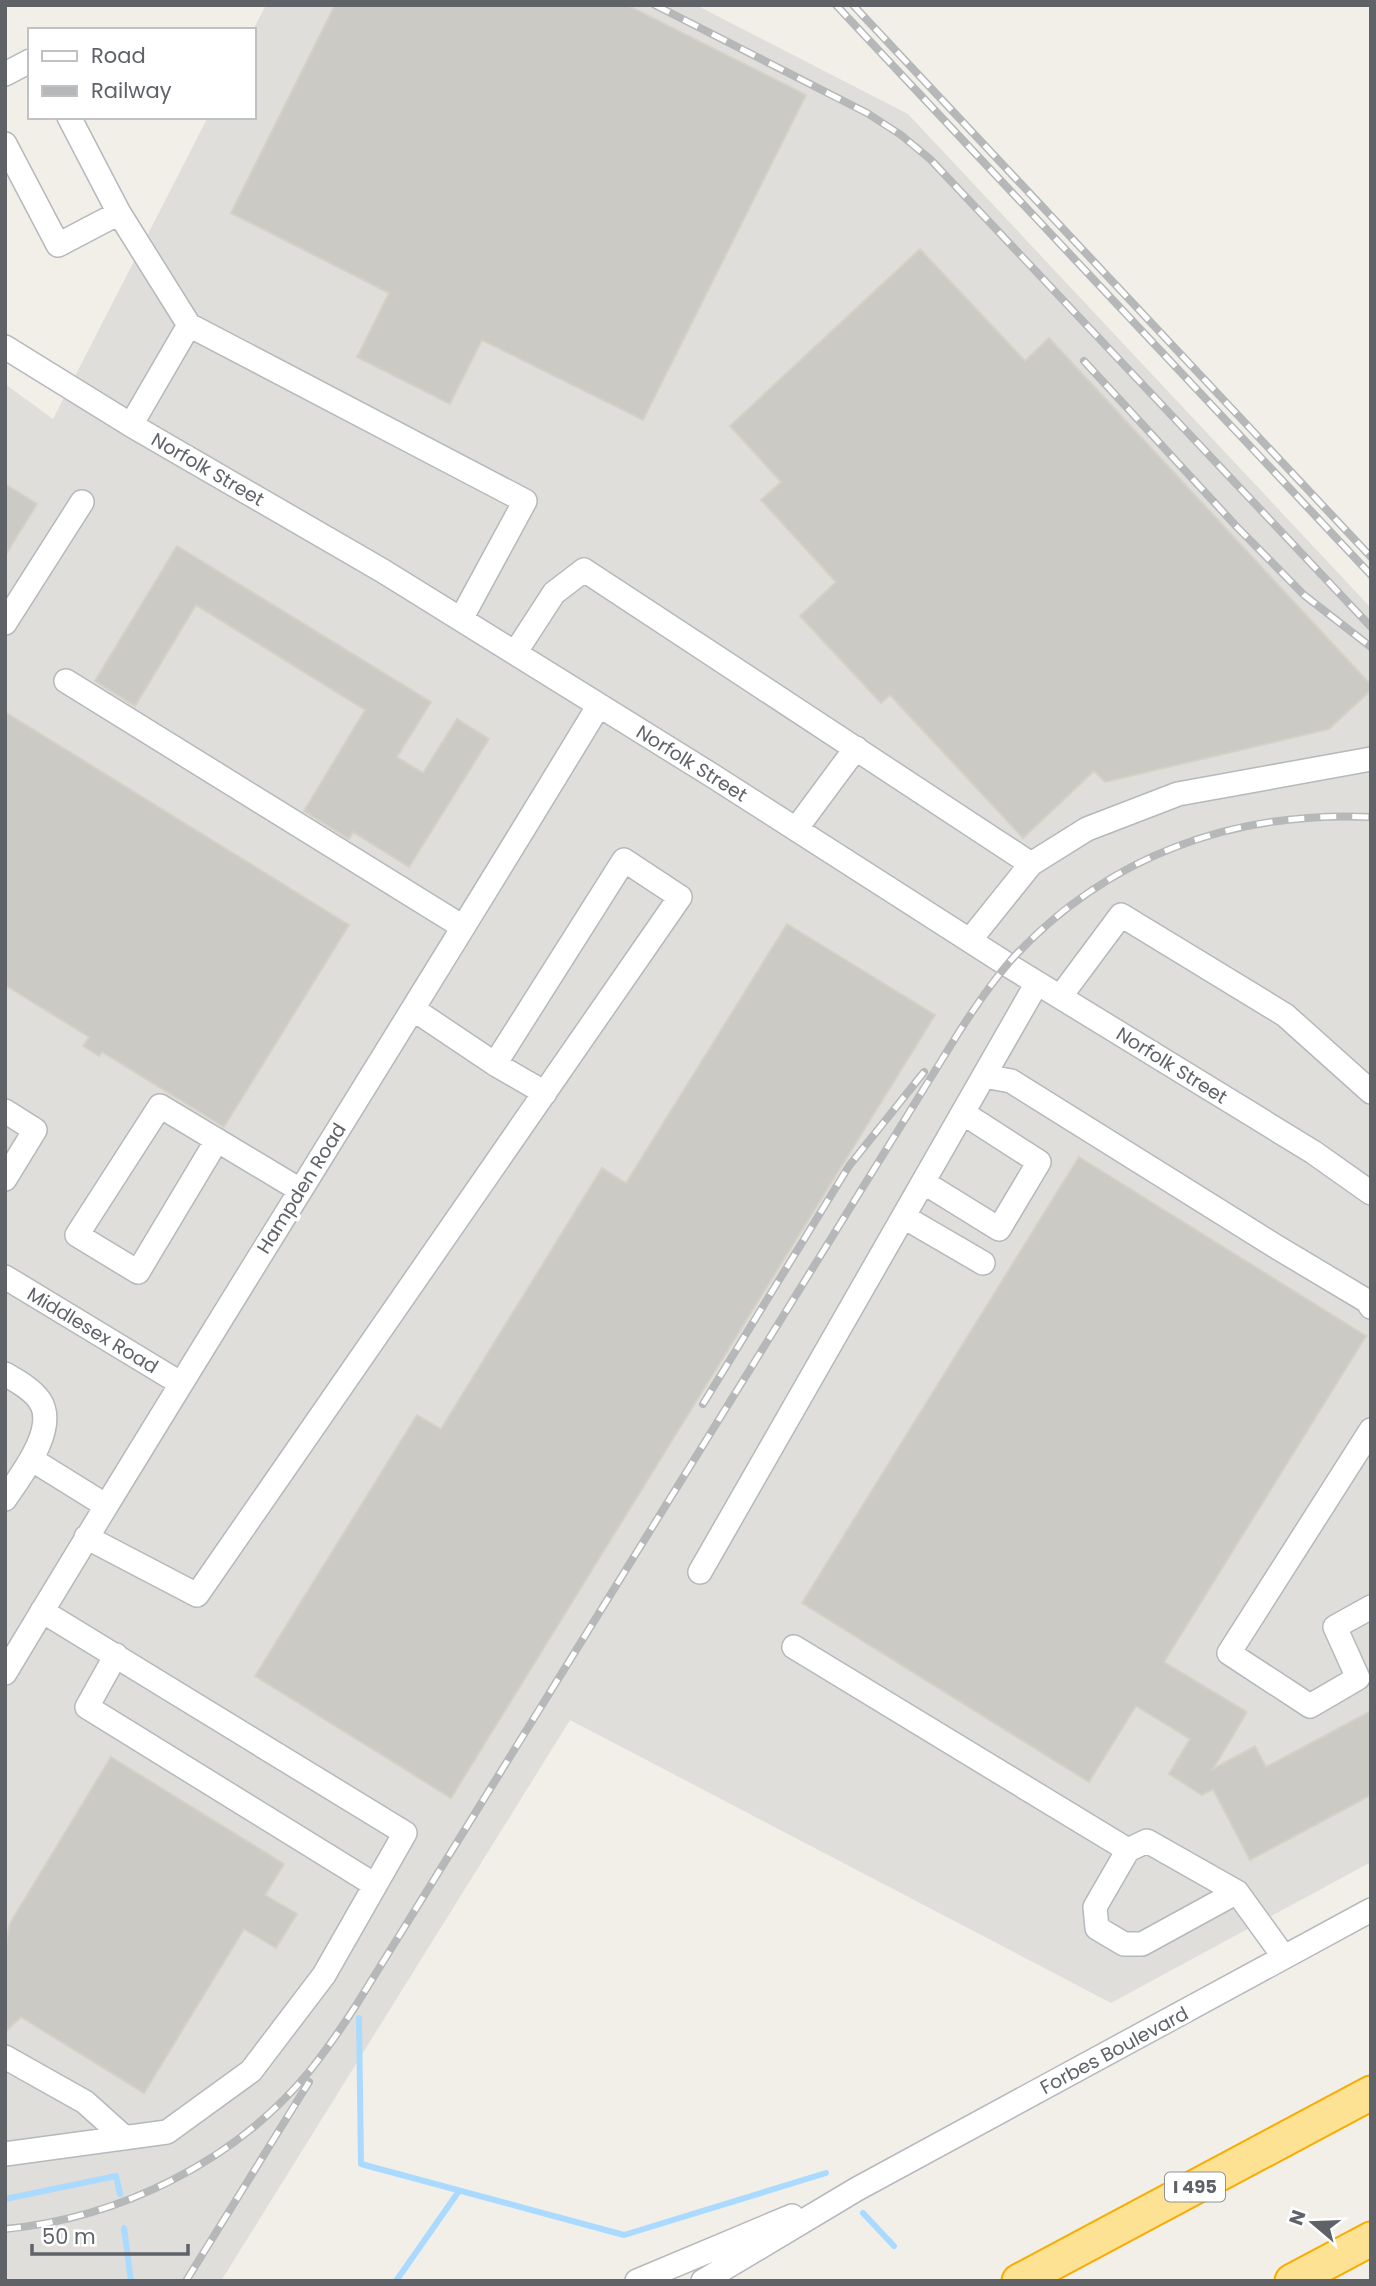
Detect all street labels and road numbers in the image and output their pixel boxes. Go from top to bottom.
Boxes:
street label: Norfolk Street [146,426,269,513]
street label: Norfolk Street [631,719,752,808]
street label: Norfolk Street [1111,1021,1232,1110]
street label: Hampden Road [250,1118,353,1259]
street label: Middlesex Road [22,1281,163,1380]
street label: Forbes Boulevard [1035,2000,1193,2101]
road number: I 495 [1165,2172,1225,2202]

